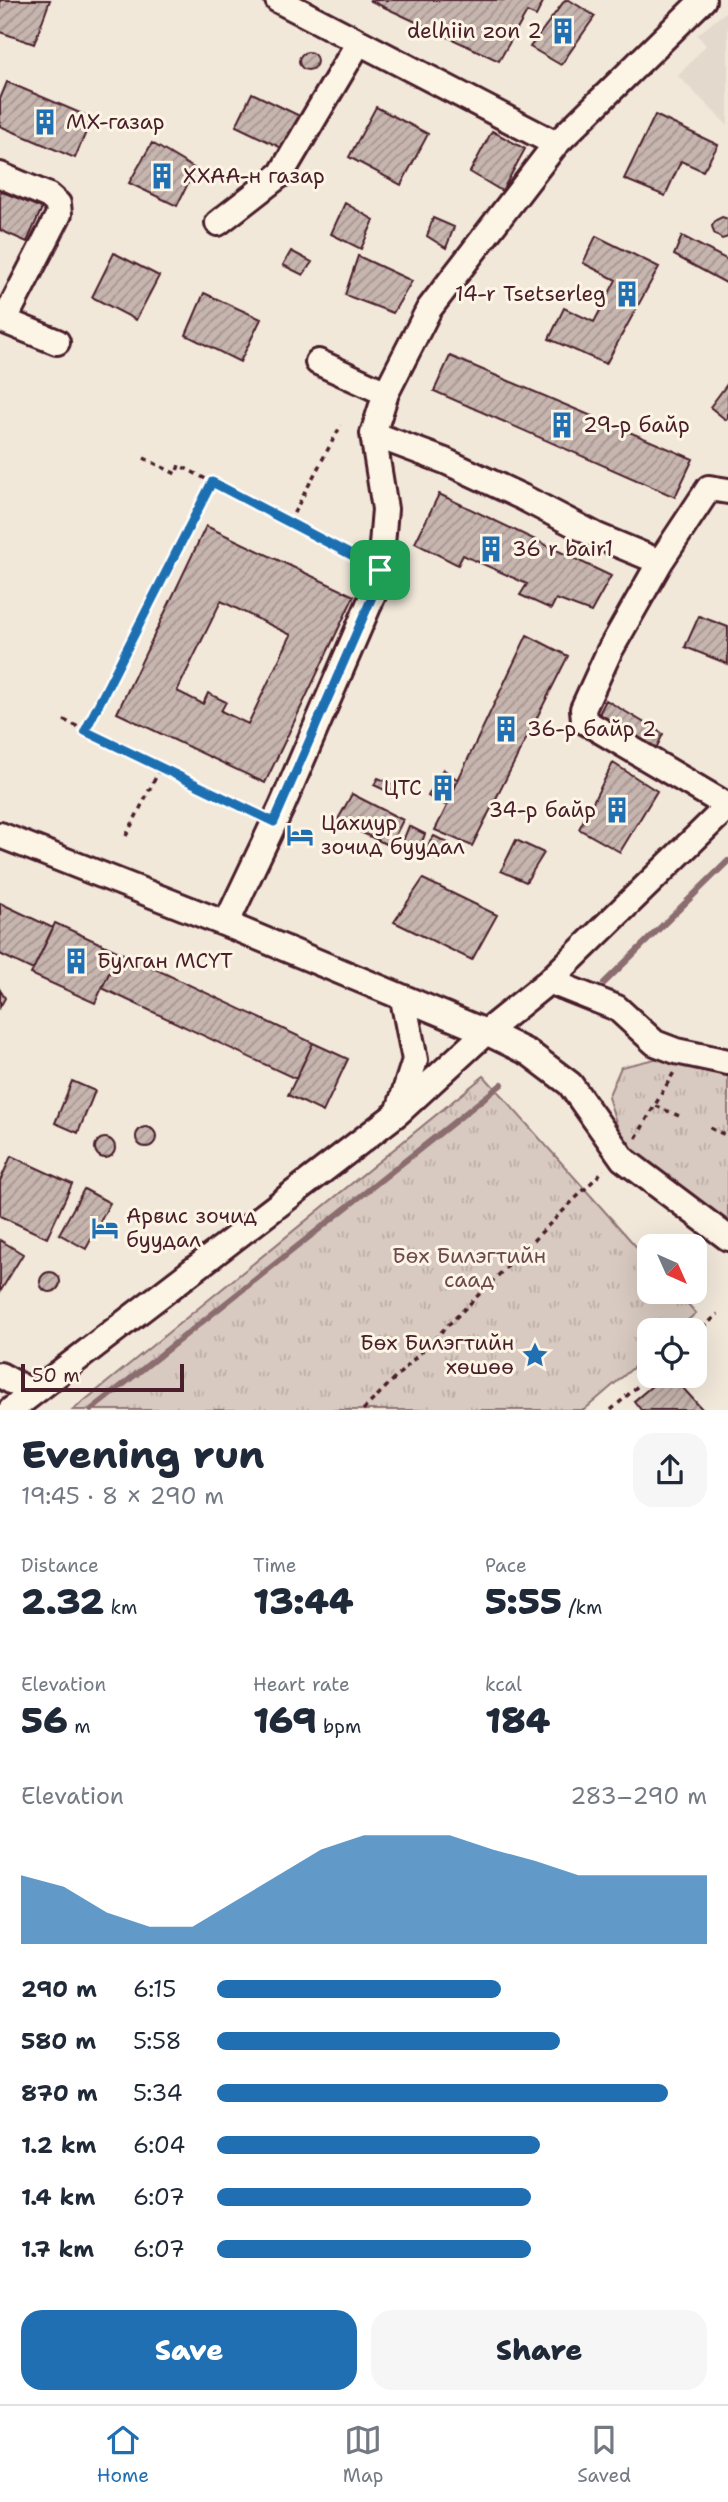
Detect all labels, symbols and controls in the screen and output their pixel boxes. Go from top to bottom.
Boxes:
building icon: delhiin zon 2 [548,16,578,46]
place label: delhiin zon 2 [407,17,542,45]
building icon: МХ-газар [30,107,60,137]
place label: МХ-газар [66,108,165,136]
building icon: ХХАА-н газар [147,161,177,191]
place label: ХХАА-н газар [183,162,325,190]
building icon: 14-r Tsetserleg [612,279,642,309]
place label: 14-r Tsetserleg [455,280,606,308]
building icon: 29-р байр [547,410,577,440]
place label: 29-р байр [583,411,690,439]
building icon: 36 r bair1 [476,534,506,564]
place label: 36 r bair1 [512,535,613,563]
pin [350,540,410,600]
icon: arrive [361,551,399,589]
building icon: 36-р байр 2 [491,714,521,744]
place label: 36-р байр 2 [527,715,656,743]
building icon: ЦТС [428,773,458,803]
place label: ЦТС [384,774,422,802]
building icon: 34-р байр [602,795,632,825]
place label: 34-р байр [488,796,596,824]
place label: Цахиур зочид буудал [321,809,465,861]
hotel icon: Цахиур зочид буудал [285,820,315,850]
building icon: Булган МСҮТ [61,946,91,976]
place label: Булган МСҮТ [97,947,233,975]
place label: Арвис зочид буудал [126,1202,257,1254]
hotel icon: Арвис зочид буудал [90,1213,120,1243]
north arrow [637,1234,707,1304]
map controls [637,1234,707,1388]
park label: Бөх Билэгтийн саад [392,1242,546,1294]
button: locate [637,1318,707,1388]
place label: Бөх Билэгтийн хөшөө [360,1329,514,1381]
place icon: Бөх Билэгтийн хөшөө [520,1340,550,1370]
scale bar [21,1361,184,1393]
text: 50 m [32,1363,80,1388]
text: Evening run [21,1429,264,1480]
button: share [633,1433,707,1507]
text: 19:45 · 8 × 290 m [21,1481,224,1511]
text: Distance [21,1553,99,1578]
text: Time [253,1553,297,1578]
text: Pace [485,1553,527,1578]
text: 2.32 [21,1578,104,1625]
text: 13:44 [253,1578,354,1625]
text: 5:55 [485,1578,562,1625]
text: km [104,1595,137,1620]
text: /km [562,1595,602,1620]
text: Elevation [21,1672,106,1697]
text: Heart rate [253,1672,350,1697]
text: kcal [485,1672,522,1697]
text: 56 [21,1697,68,1744]
text: 169 [253,1697,317,1744]
text: 184 [485,1697,550,1744]
text: m [68,1714,91,1739]
text: bpm [317,1714,361,1739]
text: Elevation [21,1781,124,1811]
text: 283–290 m [570,1781,707,1811]
text: 290 m [21,1974,97,2004]
text: 6:15 [133,1974,176,2004]
text: 580 m [21,2026,96,2056]
text: 5:58 [133,2026,182,2056]
text: 870 m [21,2078,98,2108]
text: 5:34 [133,2078,183,2108]
text: 1.2 km [21,2130,97,2160]
text: 6:04 [133,2130,185,2160]
text: 1.4 km [21,2182,95,2212]
text: 6:07 [133,2182,185,2212]
text: 1.7 km [21,2234,94,2264]
text: 6:07 [133,2234,185,2264]
button: Save [21,2310,357,2390]
button: Share [371,2310,707,2390]
tab: Home [97,2421,149,2488]
tab: Map [343,2421,383,2488]
tab: Saved [577,2421,631,2488]

